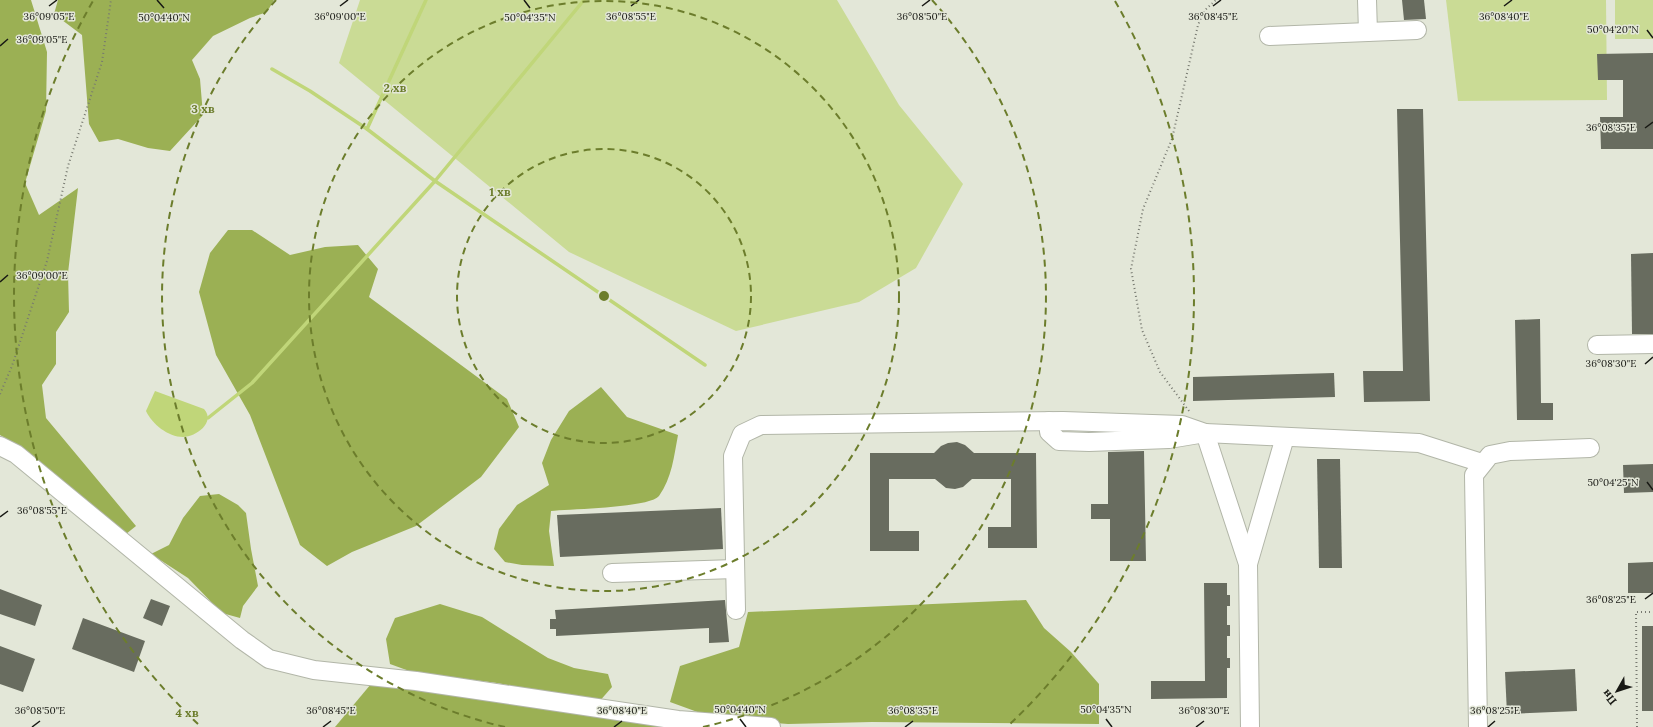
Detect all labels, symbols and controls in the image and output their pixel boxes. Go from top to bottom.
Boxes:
text: 36°09'05"E [24,10,74,23]
text: 36°09'00"E [314,10,366,23]
text: 36°08'55"E [606,10,656,23]
text: 36°08'50"E [897,10,947,23]
text: 36°08'45"E [1188,10,1238,23]
text: 36°08'40"E [1479,10,1529,23]
text: 50°04'40"N [138,11,190,24]
text: 50°04'35"N [504,11,556,24]
text: 50°04'20"N [1587,23,1639,36]
text: 36°09'05"E [17,33,67,46]
text: 2 хв [383,80,407,95]
text: 3 хв [191,101,215,116]
text: 36°08'35"E [1586,121,1636,134]
text: 1 хв [489,184,511,199]
text: 36°09'00"E [16,269,68,282]
centre of rings [597,289,611,303]
text: 36°08'30"E [1586,357,1636,370]
text: 50°04'25"N [1587,476,1639,489]
text: 36°08'55"E [17,504,67,517]
text: 36°08'25"E [1586,593,1636,606]
north arrow [1597,671,1637,711]
text: Пн [1599,687,1620,708]
text: 50°04'40"N [714,703,766,716]
text: 50°04'35"N [1080,703,1132,716]
text: 36°08'50"E [15,704,65,717]
text: 36°08'45"E [306,704,356,717]
text: 36°08'40"E [597,704,647,717]
text: 36°08'35"E [888,704,938,717]
text: 36°08'30"E [1179,704,1229,717]
text: 36°08'25"E [1470,704,1520,717]
text: 4 хв [175,705,199,720]

